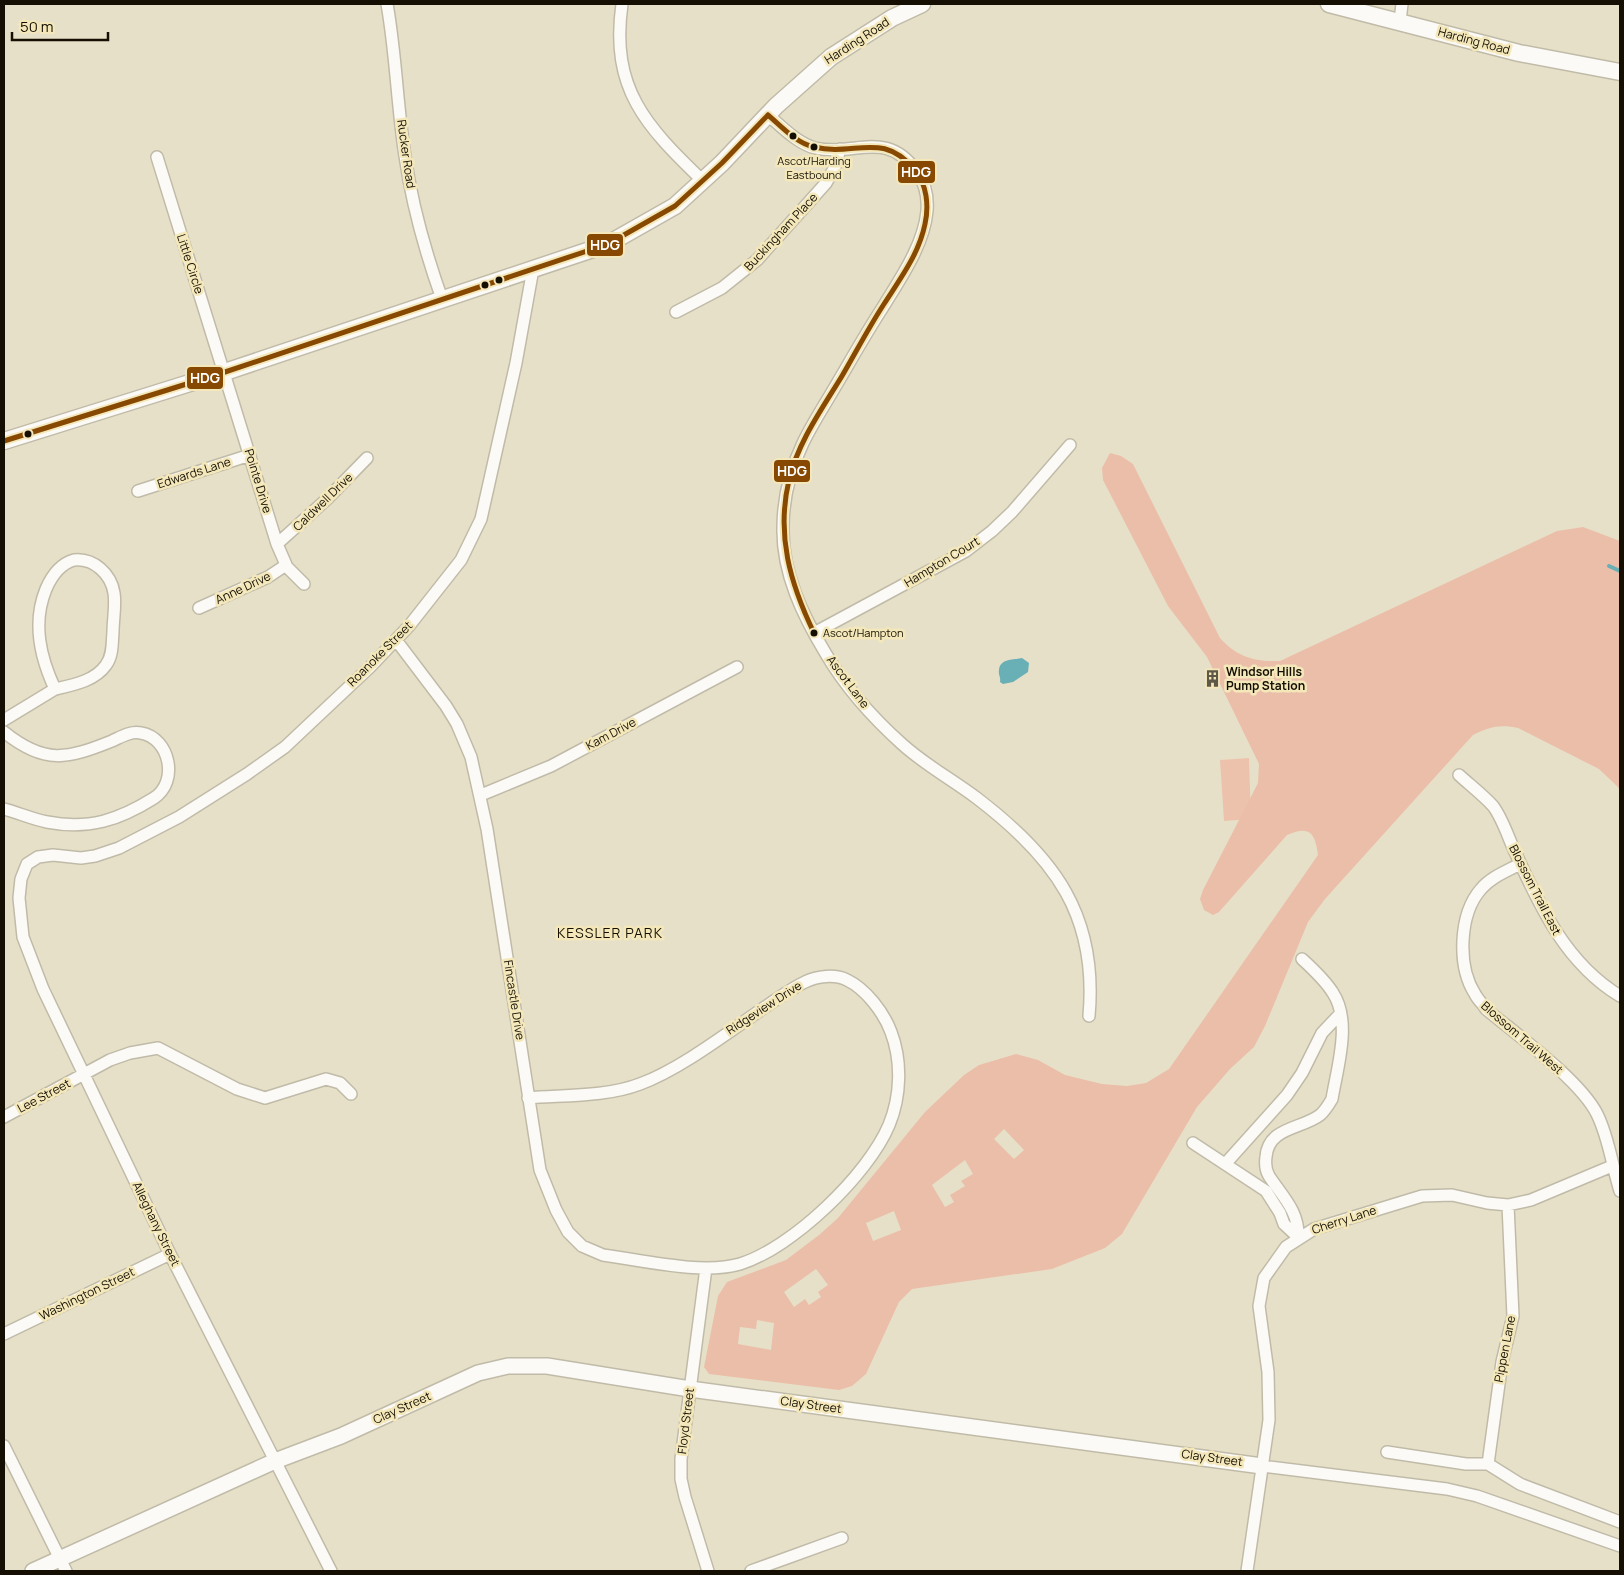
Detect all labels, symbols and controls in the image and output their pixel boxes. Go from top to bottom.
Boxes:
scale bar [12,10,109,42]
street label: Harding Road [821,13,892,68]
text: 50 m [20,16,54,37]
street label: Harding Road [1436,23,1512,58]
street label: Rucker Road [393,118,420,189]
unlabelled marker [788,131,798,141]
marker: Ascot/Harding Eastbound [809,142,819,152]
place label: Ascot/Harding Eastbound [777,153,851,182]
line badge: HDG [897,160,936,184]
text: HDG [901,162,931,181]
street label: Buckingham Place [740,189,821,274]
street label: Little Circle [173,232,208,296]
line badge: HDG [586,233,624,257]
text: HDG [590,235,620,254]
unlabelled marker [494,275,504,285]
unlabelled marker [480,280,490,290]
line badge: HDG [186,366,224,390]
text: HDG [190,368,220,387]
unlabelled marker [23,429,33,439]
street label: Pointe Drive [241,447,276,515]
street label: Edwards Lane [155,453,233,492]
line badge: HDG [773,459,811,483]
text: HDG [777,461,807,480]
street label: Caldwell Drive [289,469,356,535]
street label: Hampton Court [901,532,983,591]
street label: Anne Drive [212,567,273,608]
street label: Roanoke Street [343,617,416,690]
place label: Ascot/Hampton [823,625,904,640]
marker: Ascot/Hampton [809,628,819,638]
street label: Ascot Lane [823,652,874,711]
place label: Windsor Hills Pump Station [1226,663,1305,694]
building icon: Windsor Hills Pump Station [1202,669,1222,689]
street label: Kam Drive [583,713,639,754]
street label: Blossom Trail East [1505,842,1566,938]
district label: KESSLER PARK [557,923,663,942]
street label: Fincastle Drive [500,959,529,1041]
street label: Ridgeview Drive [723,977,805,1038]
street label: Blossom Trail West [1478,997,1567,1078]
street label: Lee Street [14,1074,73,1117]
street label: Alleghany Street [129,1179,184,1269]
street label: Cherry Lane [1309,1201,1378,1238]
street label: Washington Street [36,1263,138,1324]
street label: Pippen Lane [1490,1314,1519,1384]
street label: Clay Street [370,1387,434,1428]
street label: Floyd Street [673,1387,698,1455]
street label: Clay Street [779,1392,843,1417]
street label: Clay Street [1180,1445,1244,1470]

